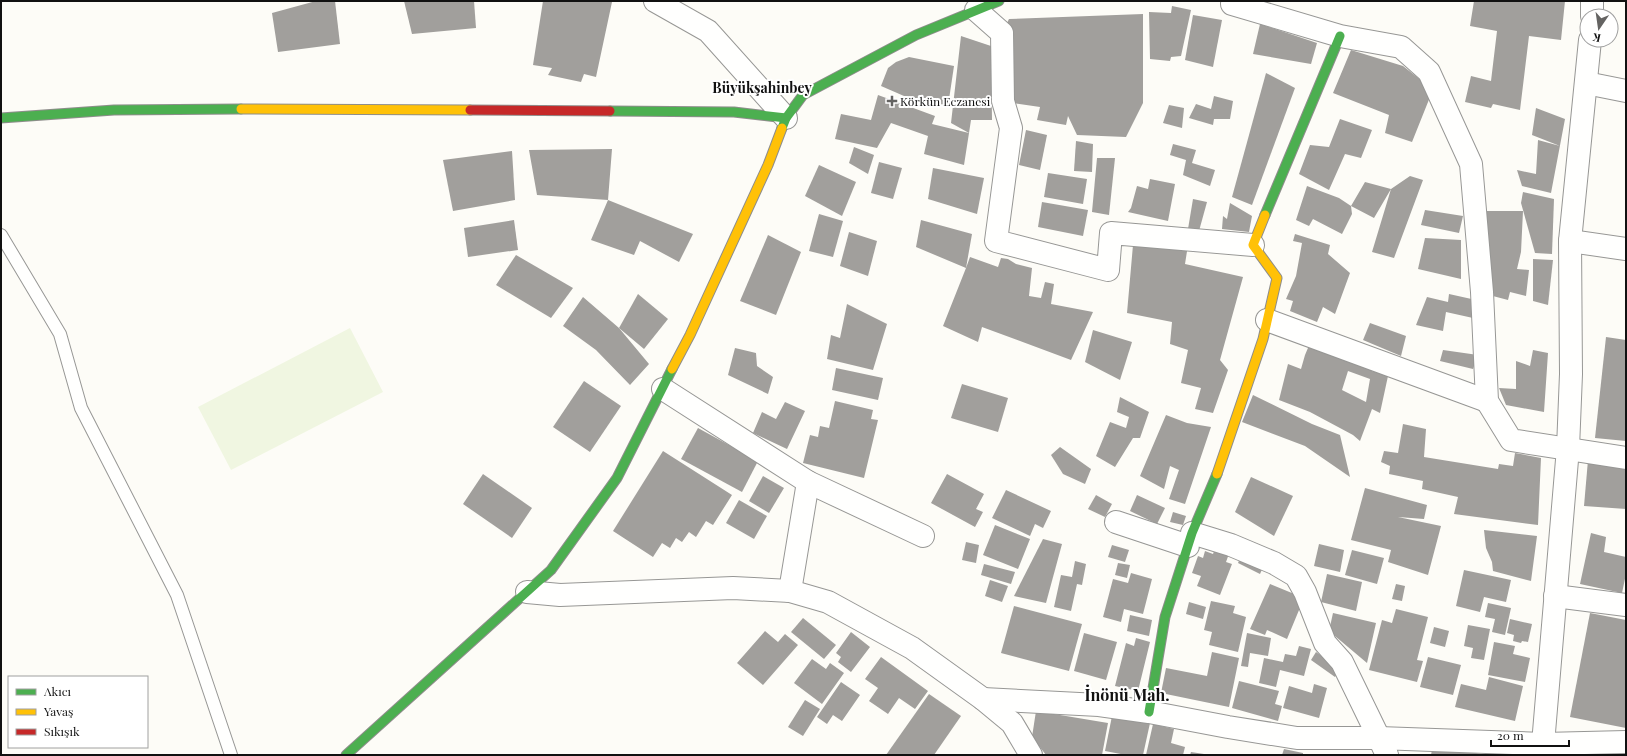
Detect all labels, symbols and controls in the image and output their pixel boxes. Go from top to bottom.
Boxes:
north arrow [1579,8,1619,48]
text: K [1591,30,1602,46]
district label: Büyükşahinbey [712,78,812,97]
place label: Körkün Eczanesi [900,93,991,109]
marker: Körkün Eczanesi [887,96,897,106]
legend [8,676,148,748]
text: Akıcı [43,683,72,699]
district label: İnönü Mah. [1084,684,1170,705]
text: Yavaş [43,703,73,719]
scale bar [1491,722,1569,748]
text: Sıkışık [44,723,80,739]
text: 20 m [1497,727,1524,743]

